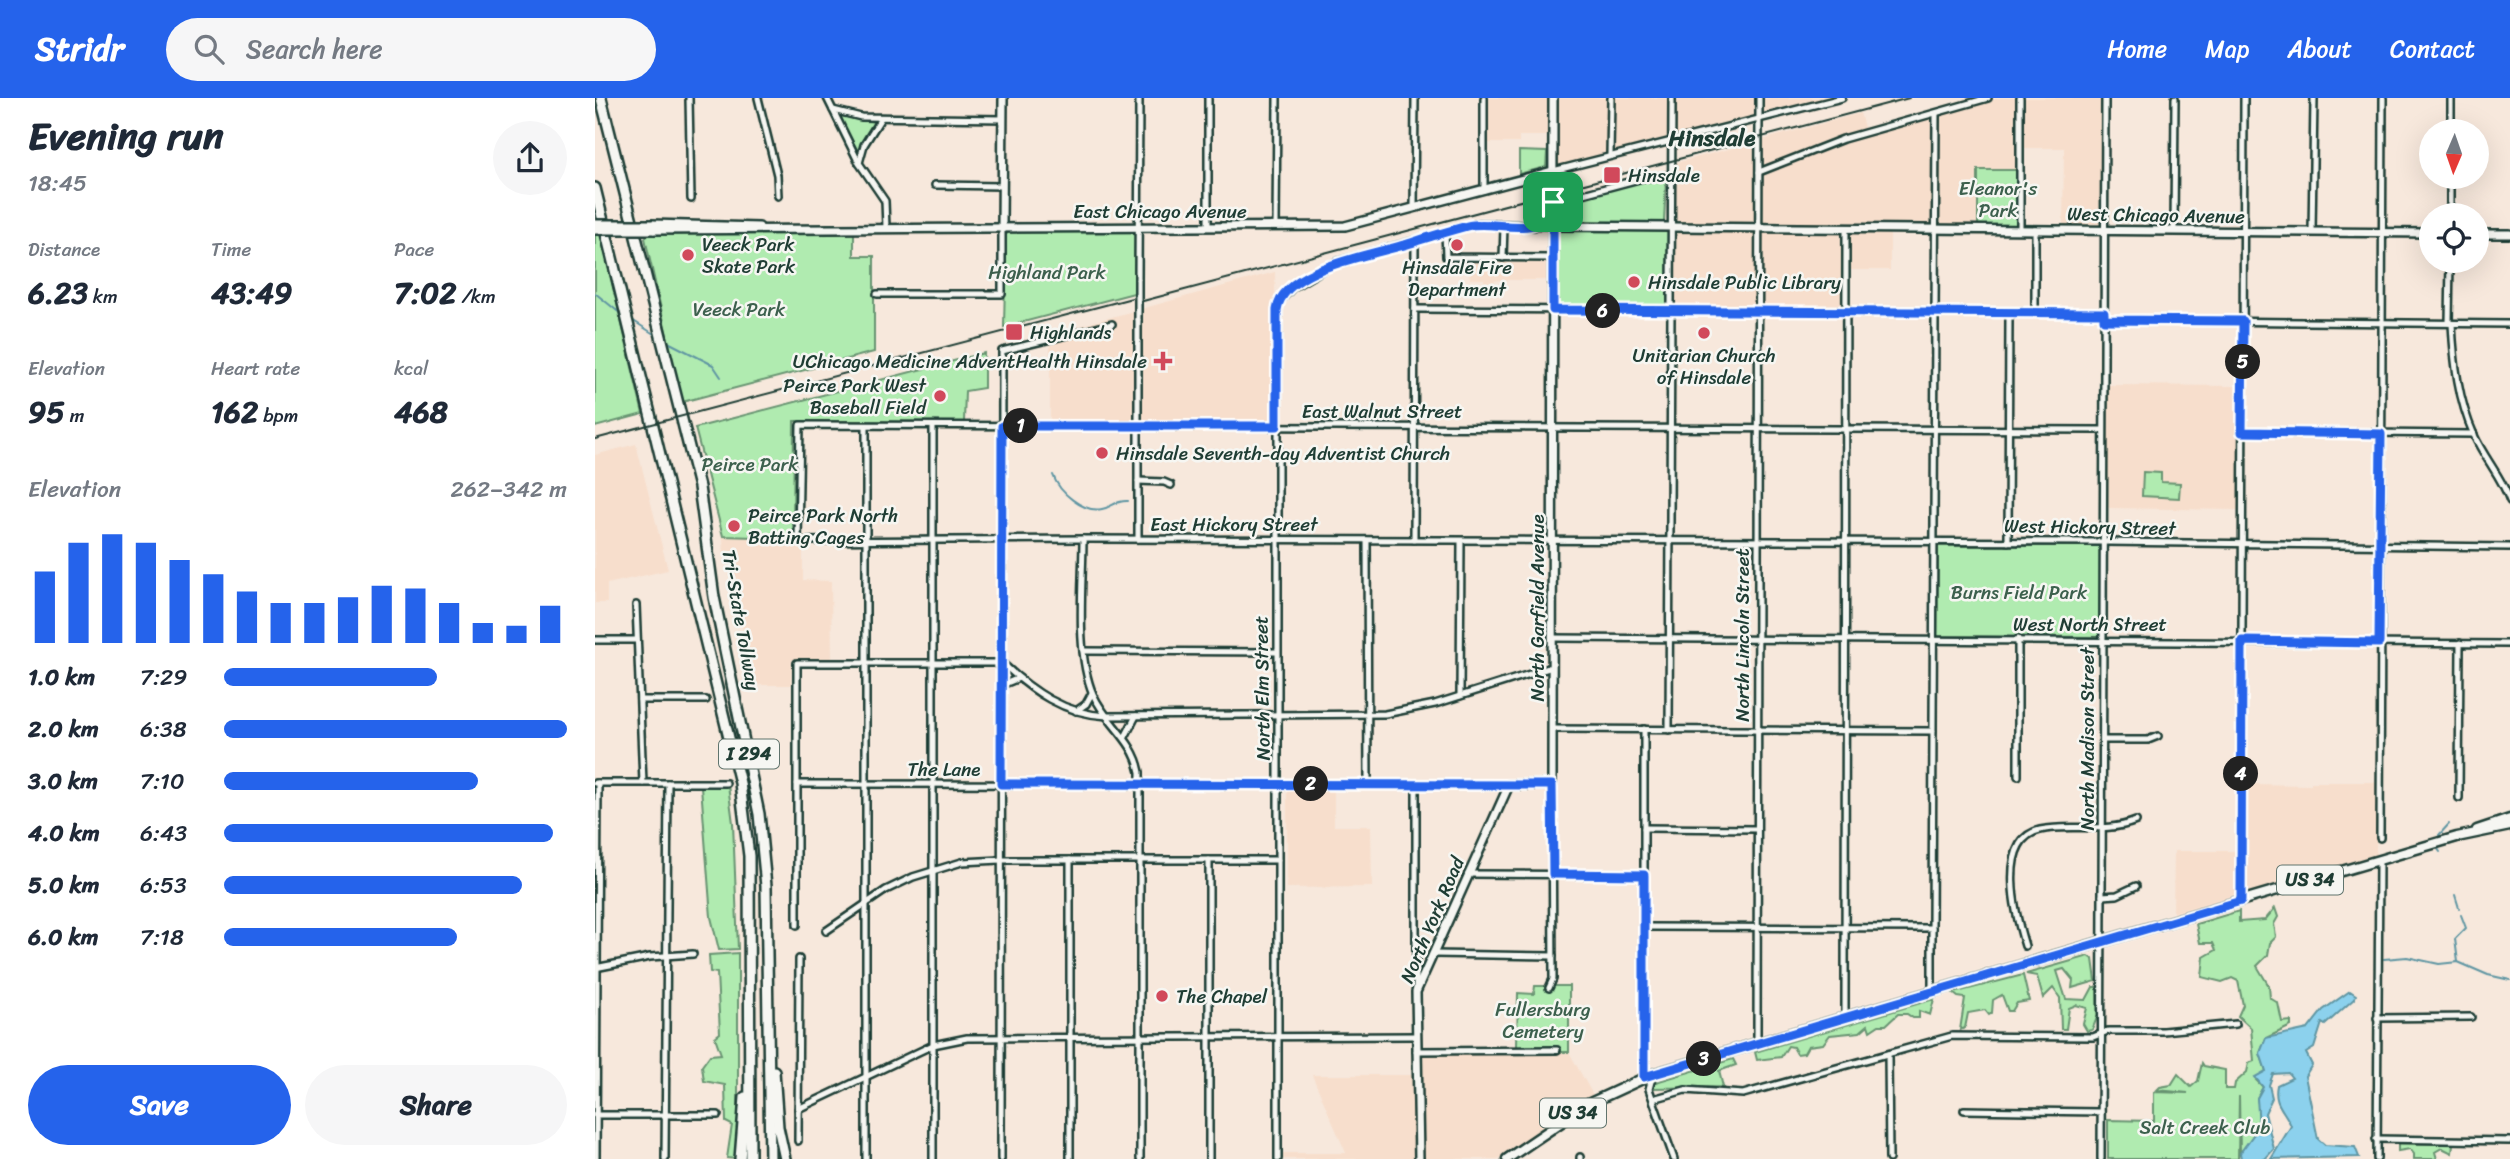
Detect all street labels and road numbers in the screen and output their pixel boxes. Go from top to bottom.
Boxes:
street label: East Chicago Avenue [1073,195,1247,228]
street label: West Chicago Avenue [2067,197,2245,233]
street label: East Walnut Street [1302,395,1462,428]
street label: East Hickory Street [1150,508,1319,541]
street label: West Hickory Street [2004,509,2177,545]
street label: North Garfield Avenue [1521,514,1554,702]
street label: Tri-State Tollway [712,547,770,693]
street label: North Lincoln Street [1726,548,1759,722]
street label: West North Street [2013,608,2167,641]
street label: North Elm Street [1244,615,1280,761]
street label: North Madison Street [2071,646,2104,831]
road number: I 294 [719,740,779,768]
street label: The Lane [908,753,980,786]
street label: North York Road [1390,850,1474,989]
road number: US 34 [2277,866,2343,894]
road number: US 34 [1540,1098,1606,1128]

